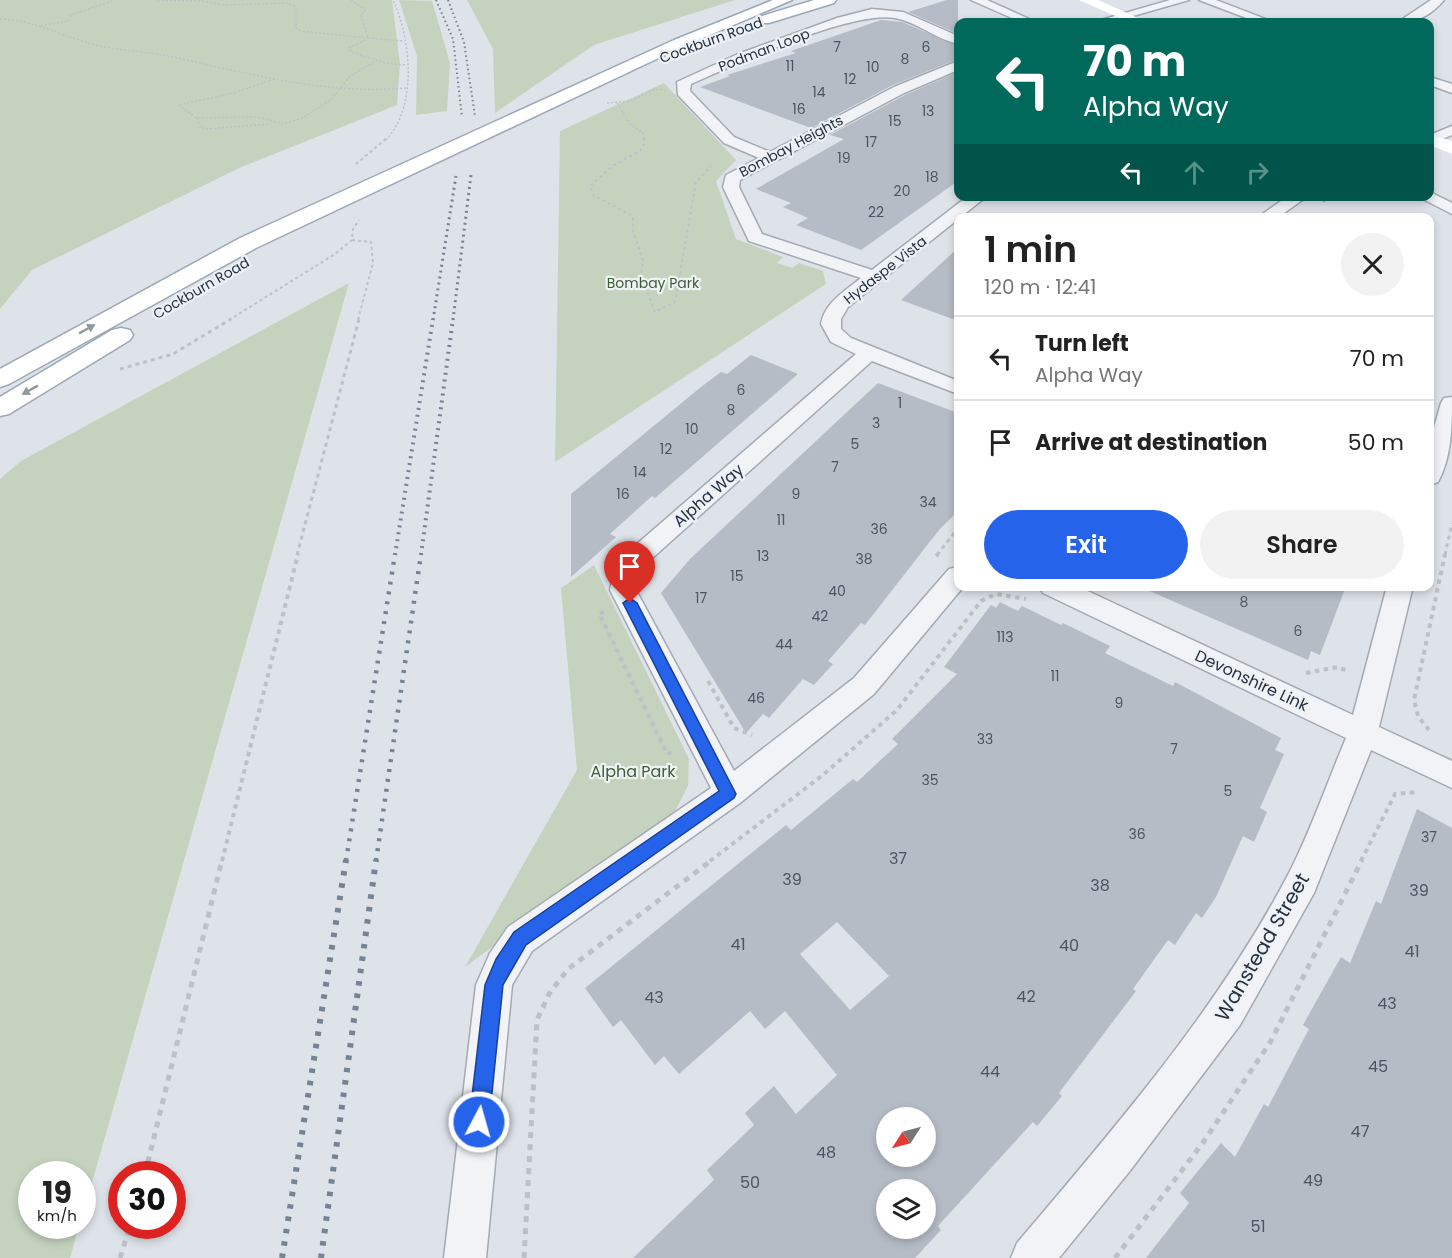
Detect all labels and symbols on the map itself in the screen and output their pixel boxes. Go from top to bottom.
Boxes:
street label: Cockburn Road [657,12,765,68]
street label: Podman Loop [715,23,813,77]
house number: 7 [833,37,841,57]
house number: 6 [922,37,931,57]
house number: 8 [901,49,910,69]
house number: 11 [786,56,794,76]
house number: 10 [866,57,880,77]
house number: 12 [844,69,856,89]
house number: 14 [812,82,826,102]
house number: 16 [792,99,806,119]
house number: 13 [922,101,934,121]
street label: Bombay Heights [735,110,847,182]
house number: 15 [888,111,902,131]
house number: 17 [865,132,877,152]
house number: 19 [837,148,851,168]
house number: 18 [925,167,939,187]
house number: 20 [894,181,910,201]
house number: 22 [868,202,884,222]
street label: Hydaspe Vista [839,231,931,309]
street label: Cockburn Road [149,252,253,324]
park label: Bombay Park [607,273,700,293]
one-way arrow [79,324,96,334]
house number: 6 [737,380,746,400]
one-way arrow [22,384,38,395]
house number: 1 [898,393,902,413]
house number: 8 [727,400,736,420]
house number: 3 [872,413,880,433]
house number: 10 [685,419,699,439]
house number: 5 [851,434,859,454]
house number: 12 [660,439,672,459]
house number: 7 [831,457,839,477]
street label: Alpha Way [668,458,748,532]
house number: 14 [633,462,647,482]
house number: 16 [616,484,630,504]
house number: 9 [792,484,800,504]
house number: 34 [919,492,937,512]
house number: 11 [777,510,785,530]
house number: 36 [870,519,888,539]
pin [604,541,655,603]
house number: 13 [757,546,769,566]
house number: 38 [855,549,873,569]
house number: 15 [730,566,744,586]
house number: 40 [828,581,846,601]
house number: 17 [695,588,707,608]
house number: 8 [1240,592,1249,612]
house number: 42 [812,606,828,626]
house number: 6 [1294,621,1303,641]
house number: 113 [996,627,1014,647]
house number: 44 [775,634,793,654]
street label: Devonshire Link [1191,644,1313,717]
house number: 11 [1051,666,1059,686]
house number: 46 [747,688,765,708]
house number: 9 [1115,693,1123,713]
house number: 33 [977,729,993,749]
house number: 7 [1170,739,1178,759]
park label: Alpha Park [590,760,676,783]
house number: 35 [921,770,939,790]
house number: 5 [1224,781,1232,801]
house number: 36 [1128,824,1146,844]
house number: 37 [1421,827,1437,847]
house number: 37 [889,847,907,870]
house number: 39 [782,868,802,891]
street label: Wanstead Street [1208,868,1316,1026]
house number: 38 [1090,874,1110,897]
house number: 39 [1409,879,1429,902]
house number: 41 [730,933,746,956]
house number: 40 [1059,934,1079,957]
house number: 41 [1404,940,1420,963]
house number: 42 [1016,985,1036,1008]
house number: 43 [644,986,664,1009]
house number: 43 [1377,992,1397,1015]
house number: 45 [1368,1055,1388,1078]
house number: 44 [980,1060,1000,1083]
position arrow [447,1090,511,1154]
north arrow [876,1107,936,1167]
house number: 47 [1351,1120,1370,1143]
house number: 48 [816,1141,836,1164]
speed limit sign: 30 [108,1161,186,1239]
house number: 49 [1303,1169,1323,1192]
house number: 50 [740,1171,760,1194]
house number: 51 [1250,1215,1266,1238]

